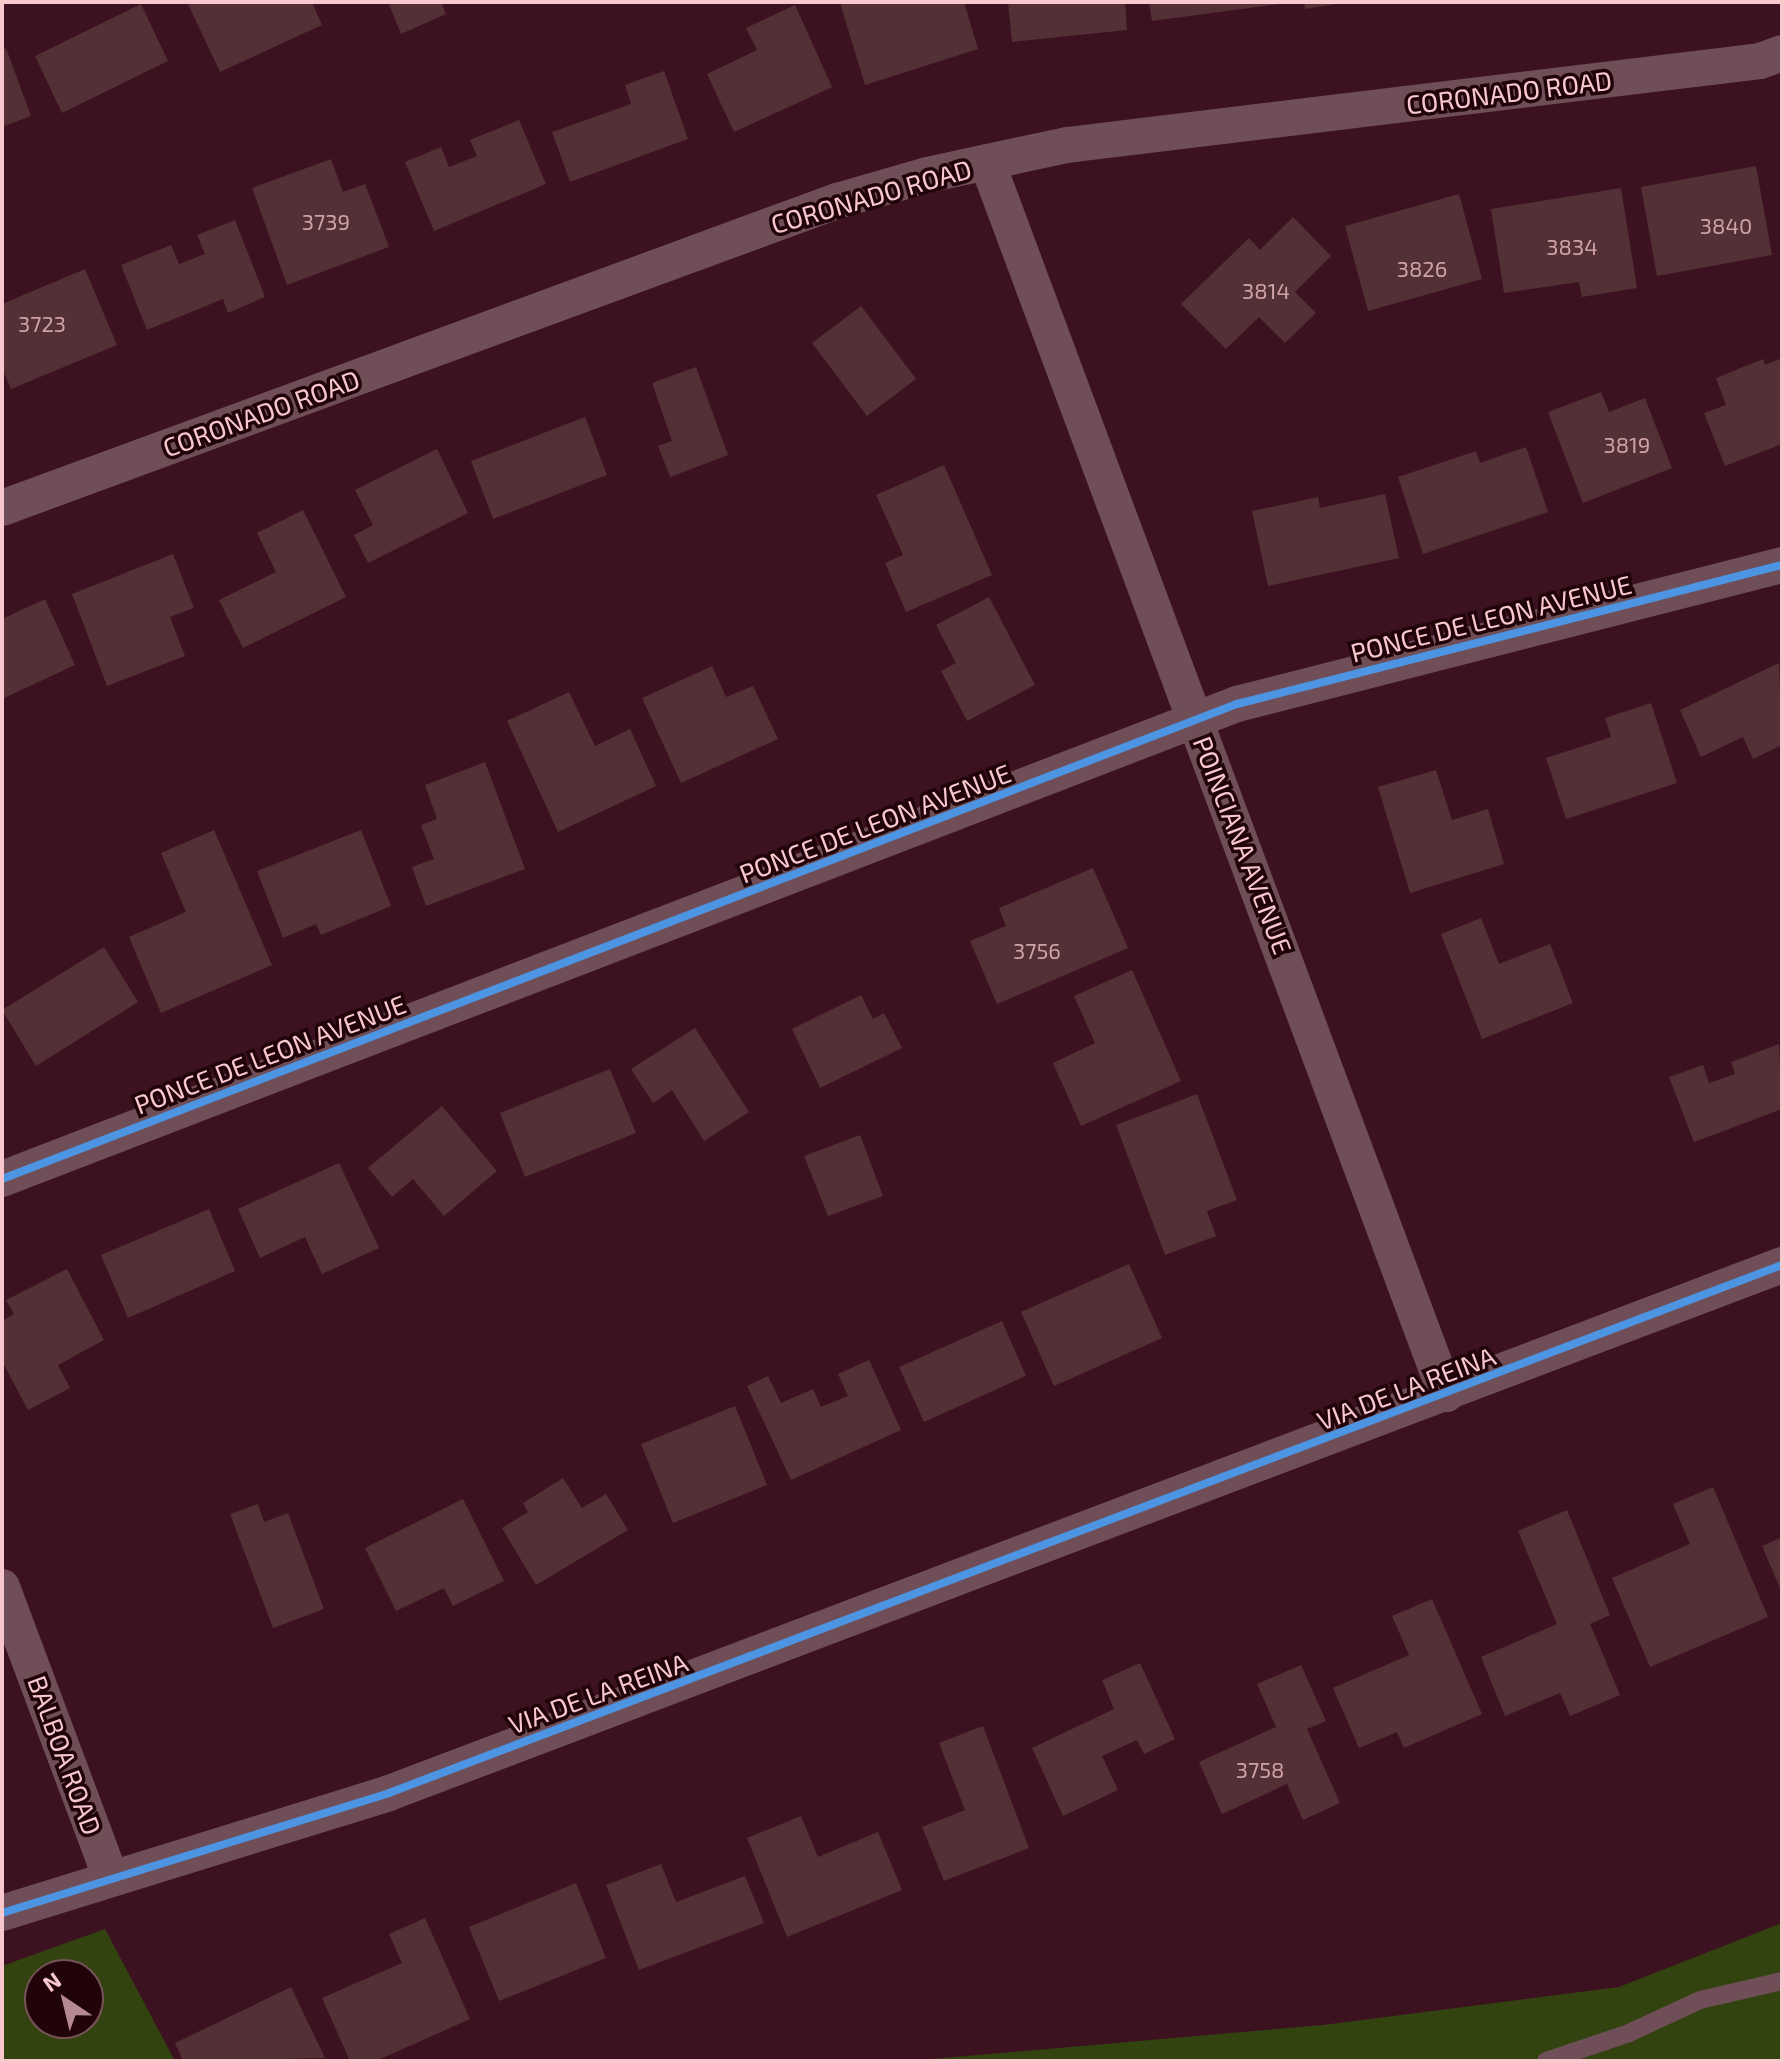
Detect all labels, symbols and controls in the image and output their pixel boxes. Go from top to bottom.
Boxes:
street label: CORONADO ROAD [1404,64,1614,120]
street label: CORONADO ROAD [767,152,975,240]
house number: 3739 [302,209,350,235]
house number: 3840 [1700,213,1752,239]
house number: 3834 [1546,234,1598,260]
house number: 3826 [1397,256,1447,282]
house number: 3814 [1242,278,1290,304]
house number: 3723 [18,311,66,337]
street label: CORONADO ROAD [158,363,364,463]
house number: 3819 [1604,432,1650,458]
street label: PONCE DE LEON AVENUE [1347,568,1635,668]
street label: POINCIANA AVENUE [1187,731,1299,959]
street label: PONCE DE LEON AVENUE [735,757,1015,889]
house number: 3756 [1013,938,1061,964]
street label: PONCE DE LEON AVENUE [130,988,410,1120]
street label: VIA DE LA REINA [1312,1339,1500,1437]
street label: VIA DE LA REINA [504,1646,692,1740]
street label: BALBOA ROAD [22,1671,108,1839]
house number: 3758 [1236,1757,1284,1783]
north arrow [24,1959,104,2039]
text: N [37,1966,65,1996]

